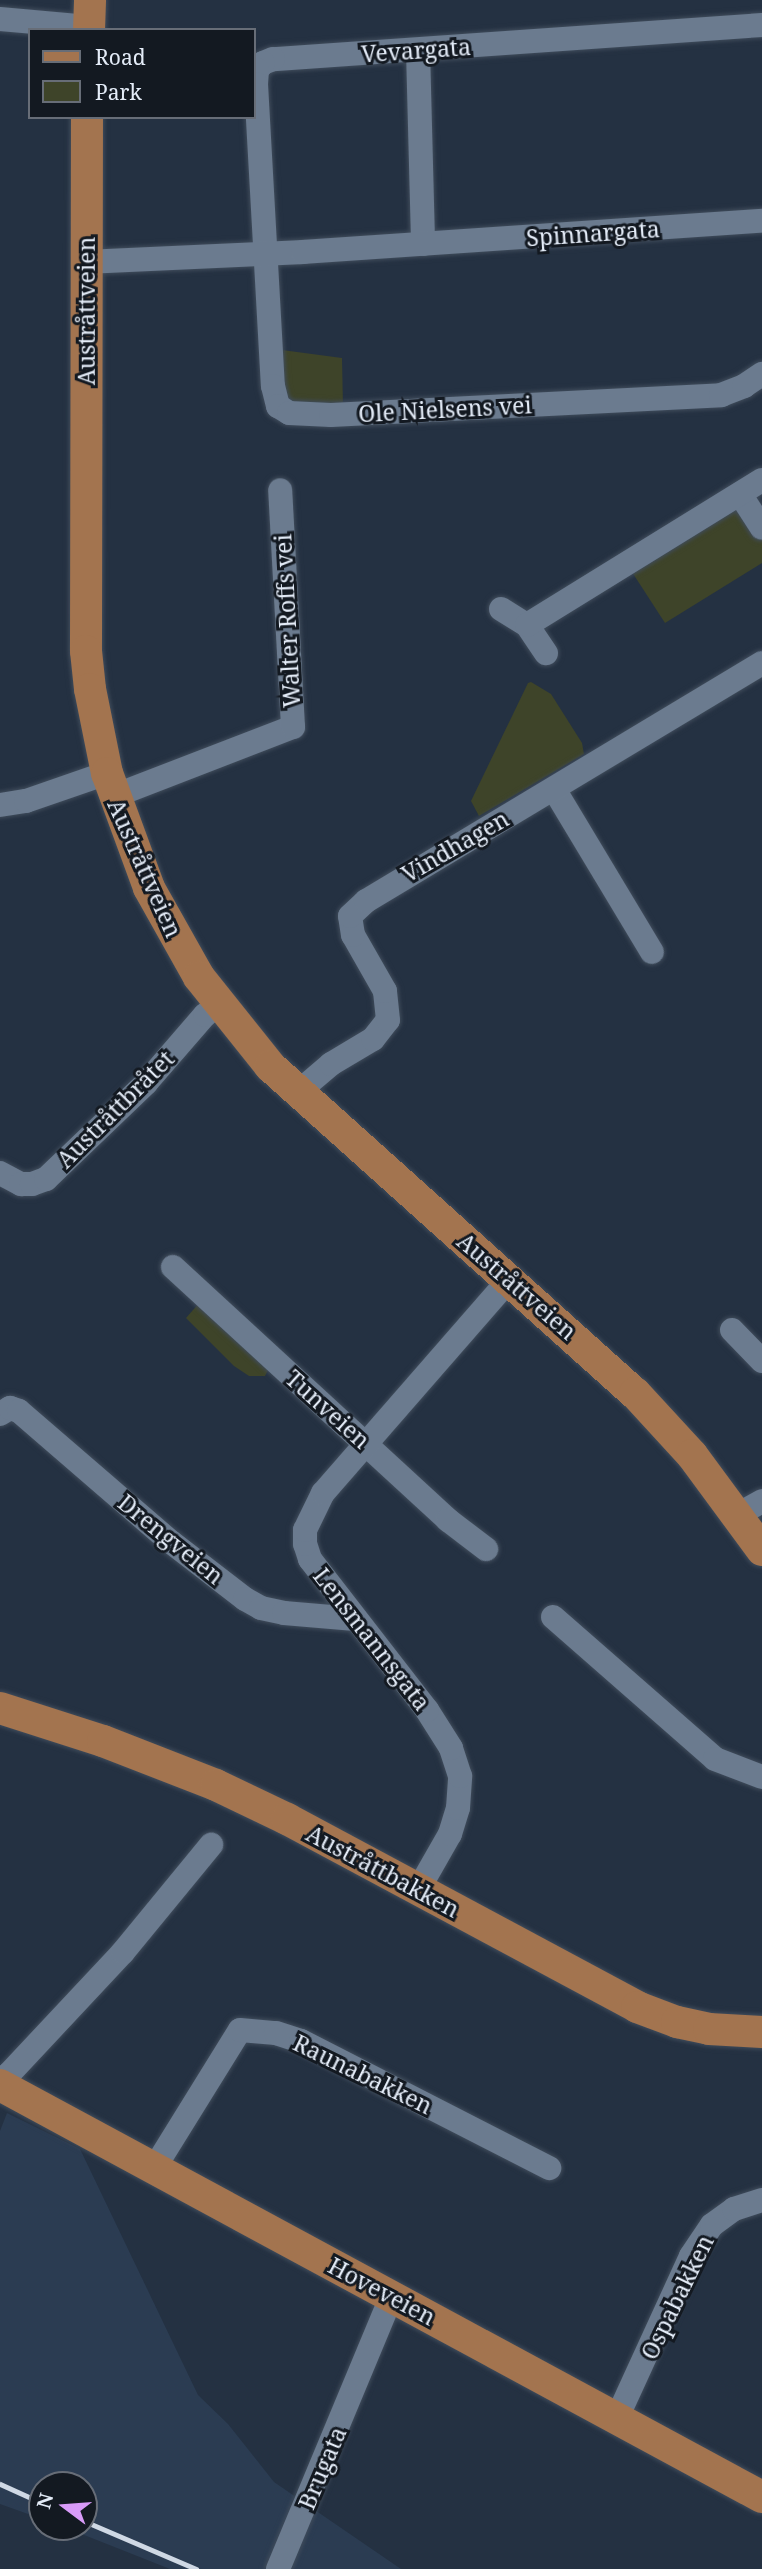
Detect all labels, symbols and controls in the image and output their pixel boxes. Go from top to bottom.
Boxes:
legend [28,28,256,119]
street label: Vevargata [360,32,472,68]
text: Road [95,43,146,71]
text: Park [95,78,142,106]
street label: Spinnargata [525,215,661,251]
street label: Austråttveien [72,237,100,385]
street label: Ole Nielsens vei [358,391,532,427]
street label: Walter Roffs vei [269,534,305,708]
street label: Austråttveien [102,795,188,941]
street label: Vindhagen [397,804,513,888]
street label: Austråttbråtet [51,1045,179,1173]
street label: Austråttveien [452,1227,582,1345]
street label: Tunveien [280,1364,376,1454]
street label: Drengveien [113,1488,229,1590]
street label: Lensmannsgata [308,1562,436,1716]
street label: Austråttbakken [302,1819,464,1923]
street label: Raunabakken [289,2028,437,2120]
street label: Ospabakken [635,2230,719,2364]
street label: Hoveveien [324,2251,440,2331]
street label: Brugata [292,2423,352,2513]
north arrow [28,2471,98,2541]
text: N [30,2490,59,2512]

